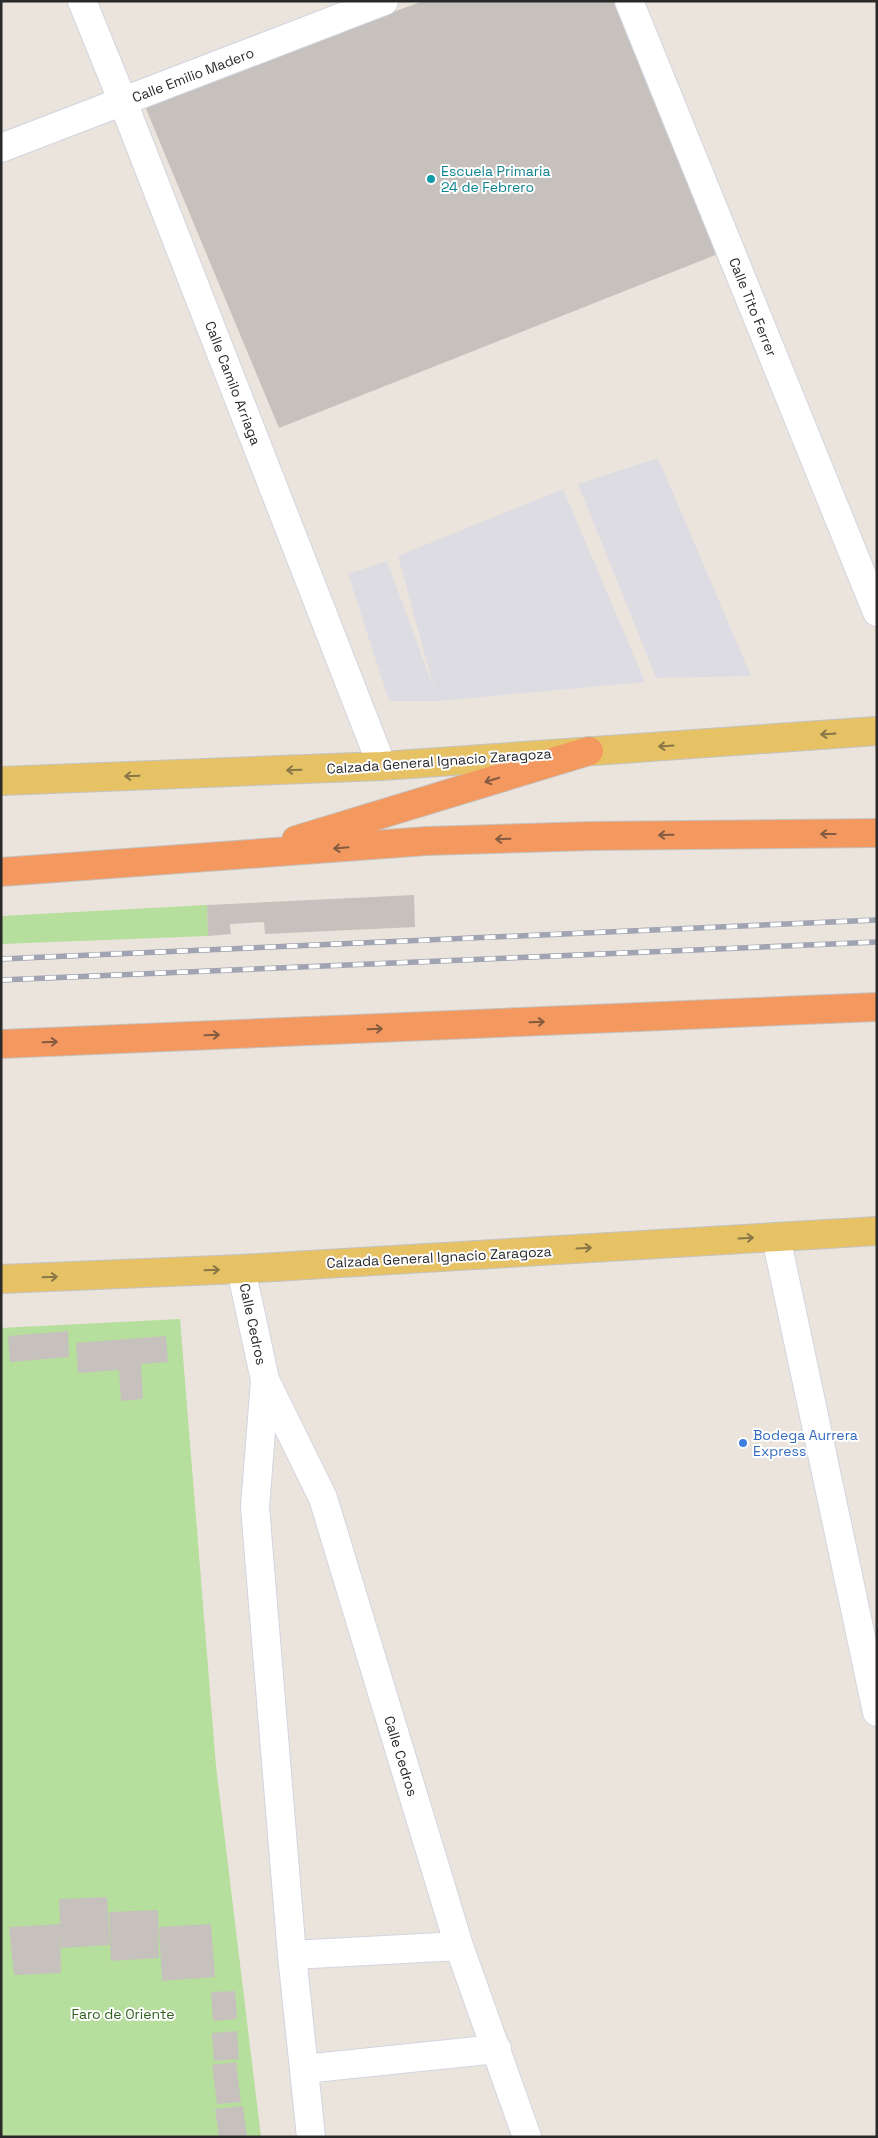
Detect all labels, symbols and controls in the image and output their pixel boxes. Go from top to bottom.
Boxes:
street label: Calle Emilio Madero [129,43,257,107]
place label: Escuela Primaria 24 de Febrero [441,162,551,196]
marker: Escuela Primaria 24 de Febrero [425,173,437,185]
street label: Calle Tito Ferrer [725,255,781,359]
street label: Calle Camilo Arriaga [201,318,265,448]
one-way arrow [820,730,836,739]
one-way arrow [658,741,674,750]
street label: Calzada General Ignacio Zaragoza [326,744,552,778]
one-way arrow [287,765,303,774]
one-way arrow [124,771,140,781]
one-way arrow [485,776,501,786]
one-way arrow [820,829,836,839]
one-way arrow [658,830,674,840]
one-way arrow [495,834,511,843]
one-way arrow [333,843,349,853]
one-way arrow [529,1017,545,1026]
one-way arrow [366,1024,382,1033]
one-way arrow [204,1031,220,1040]
one-way arrow [42,1038,58,1047]
one-way arrow [738,1234,754,1243]
street label: Calzada General Ignacio Zaragoza [326,1242,552,1272]
one-way arrow [576,1244,592,1253]
one-way arrow [204,1266,220,1275]
one-way arrow [42,1273,58,1282]
street label: Calle Cedros [236,1281,270,1367]
place label: Bodega Aurrera Express [753,1426,858,1460]
marker: Bodega Aurrera Express [737,1437,749,1449]
street label: Calle Cedros [380,1714,422,1798]
park label: Faro de Oriente [72,2005,174,2023]

